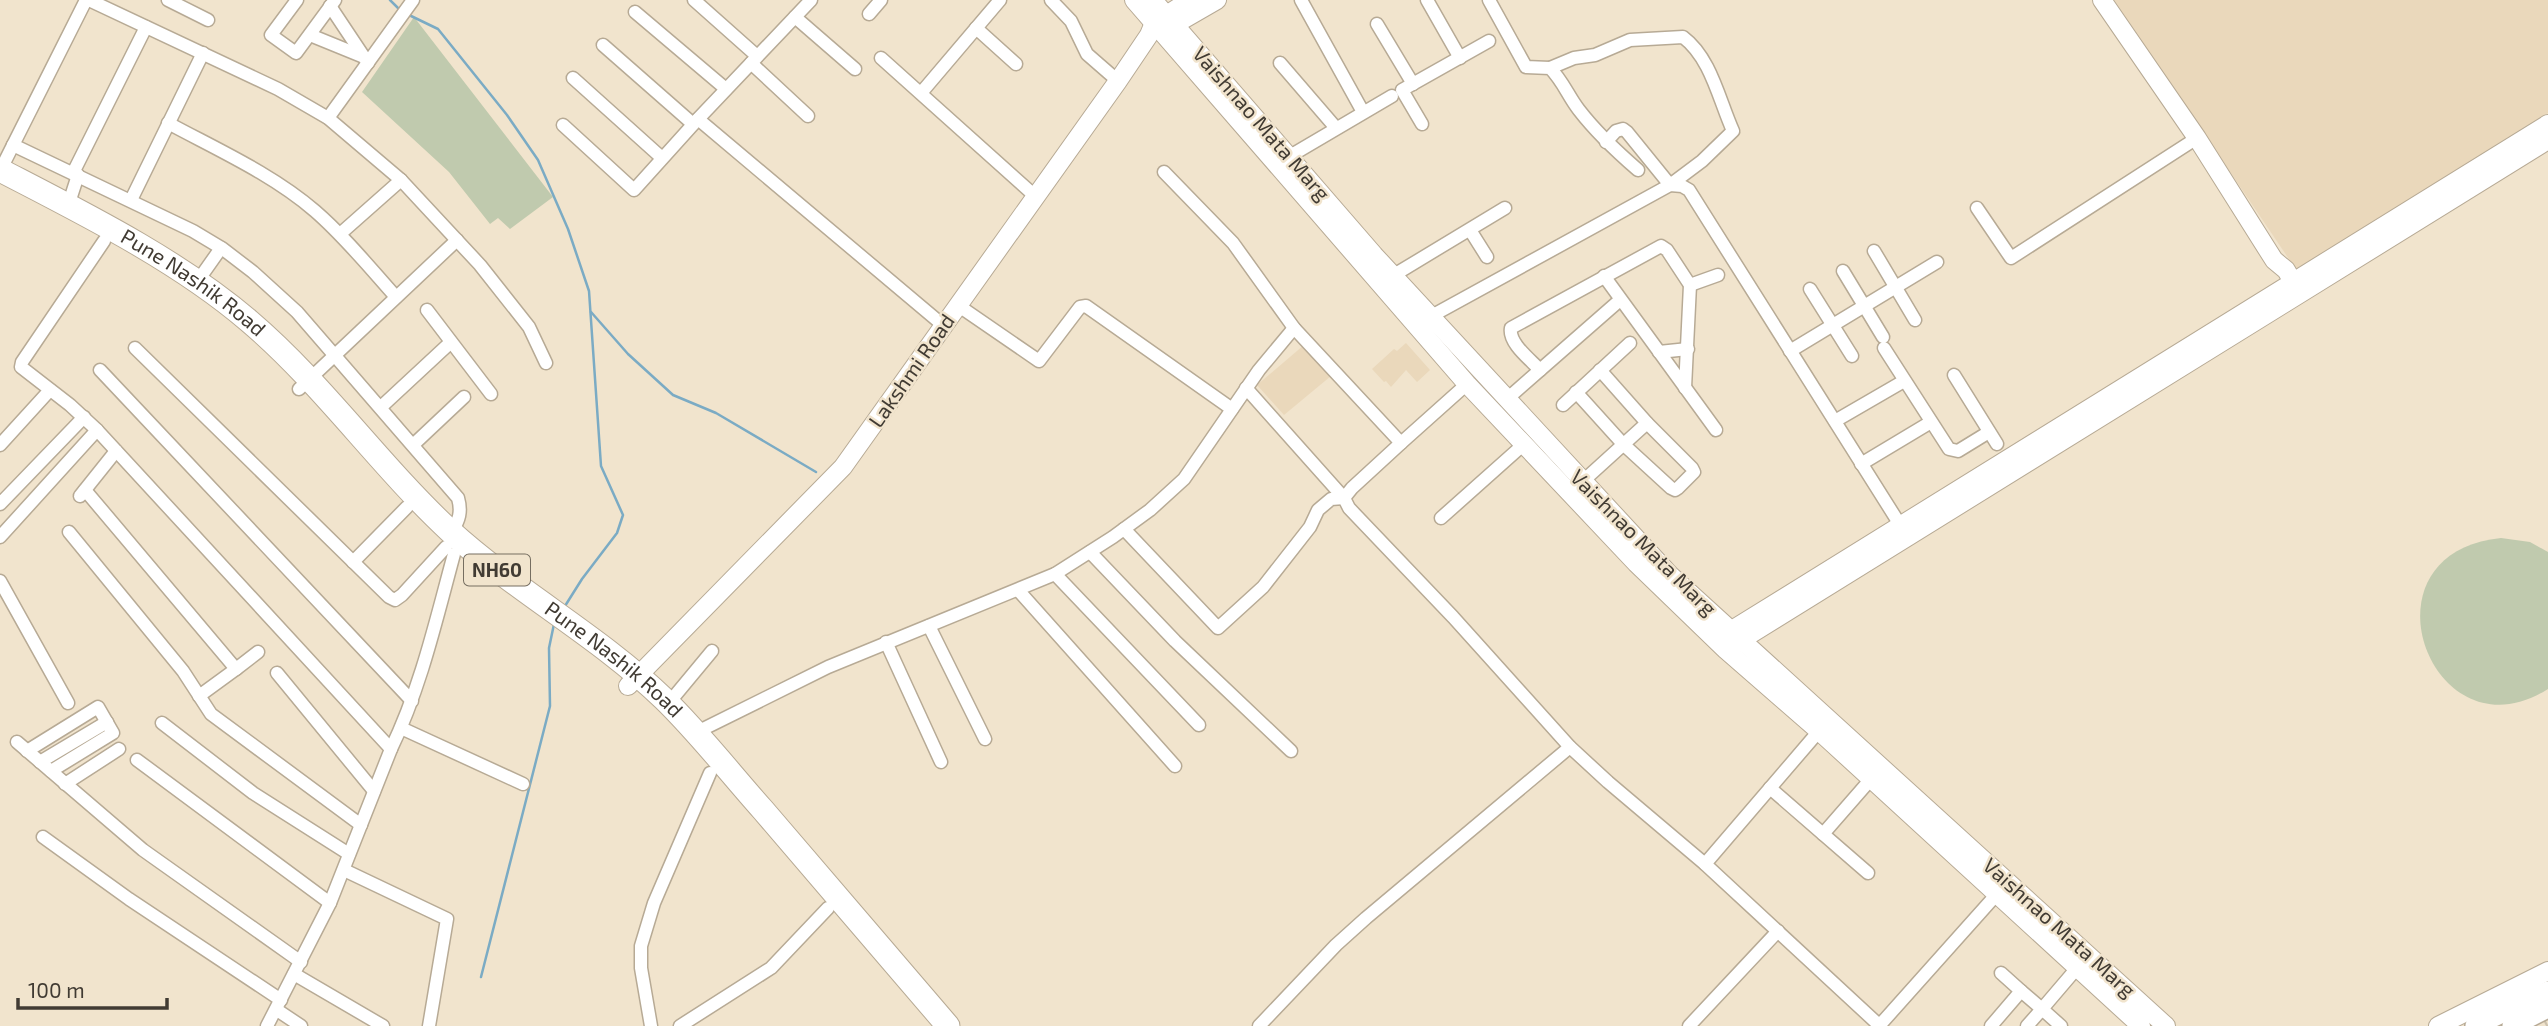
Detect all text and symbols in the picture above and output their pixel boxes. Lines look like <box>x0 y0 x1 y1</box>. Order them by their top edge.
street label: Vaishnao Mata Marg <box>1188 41 1336 206</box>
street label: Pune Nashik Road <box>117 223 271 341</box>
street label: Lakshmi Road <box>863 309 959 432</box>
street label: Vaishnao Mata Marg <box>1566 464 1723 620</box>
road number: NH60 <box>464 554 530 586</box>
street label: Pune Nashik Road <box>541 595 689 722</box>
street label: Vaishnao Mata Marg <box>1979 852 2142 1002</box>
scale bar <box>18 967 166 1011</box>
text: 100 m <box>28 977 85 1002</box>

